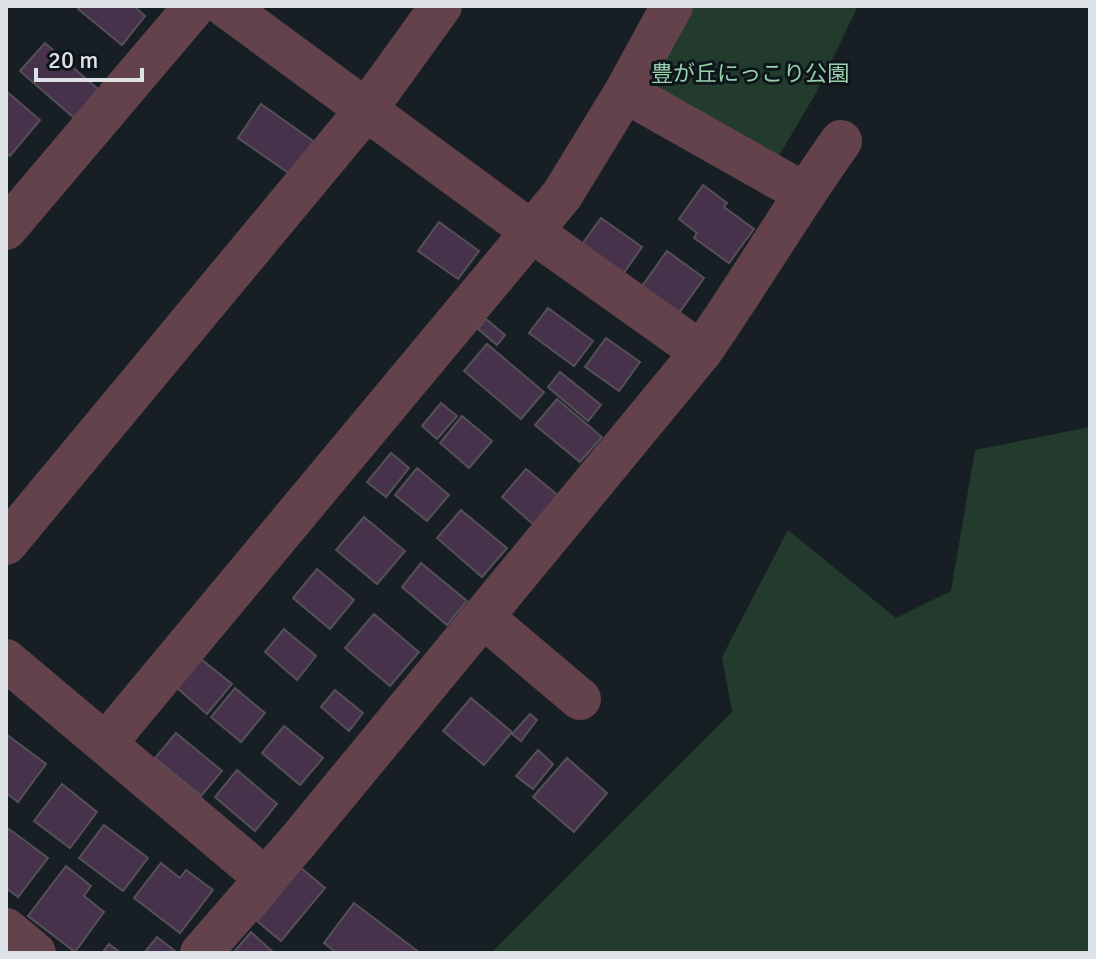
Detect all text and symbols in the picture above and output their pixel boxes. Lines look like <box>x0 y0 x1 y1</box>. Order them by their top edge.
scale bar <box>36 32 142 82</box>
text: 20 m <box>48 45 98 75</box>
park label: 豊が丘にっこり公園 <box>651 60 849 87</box>

